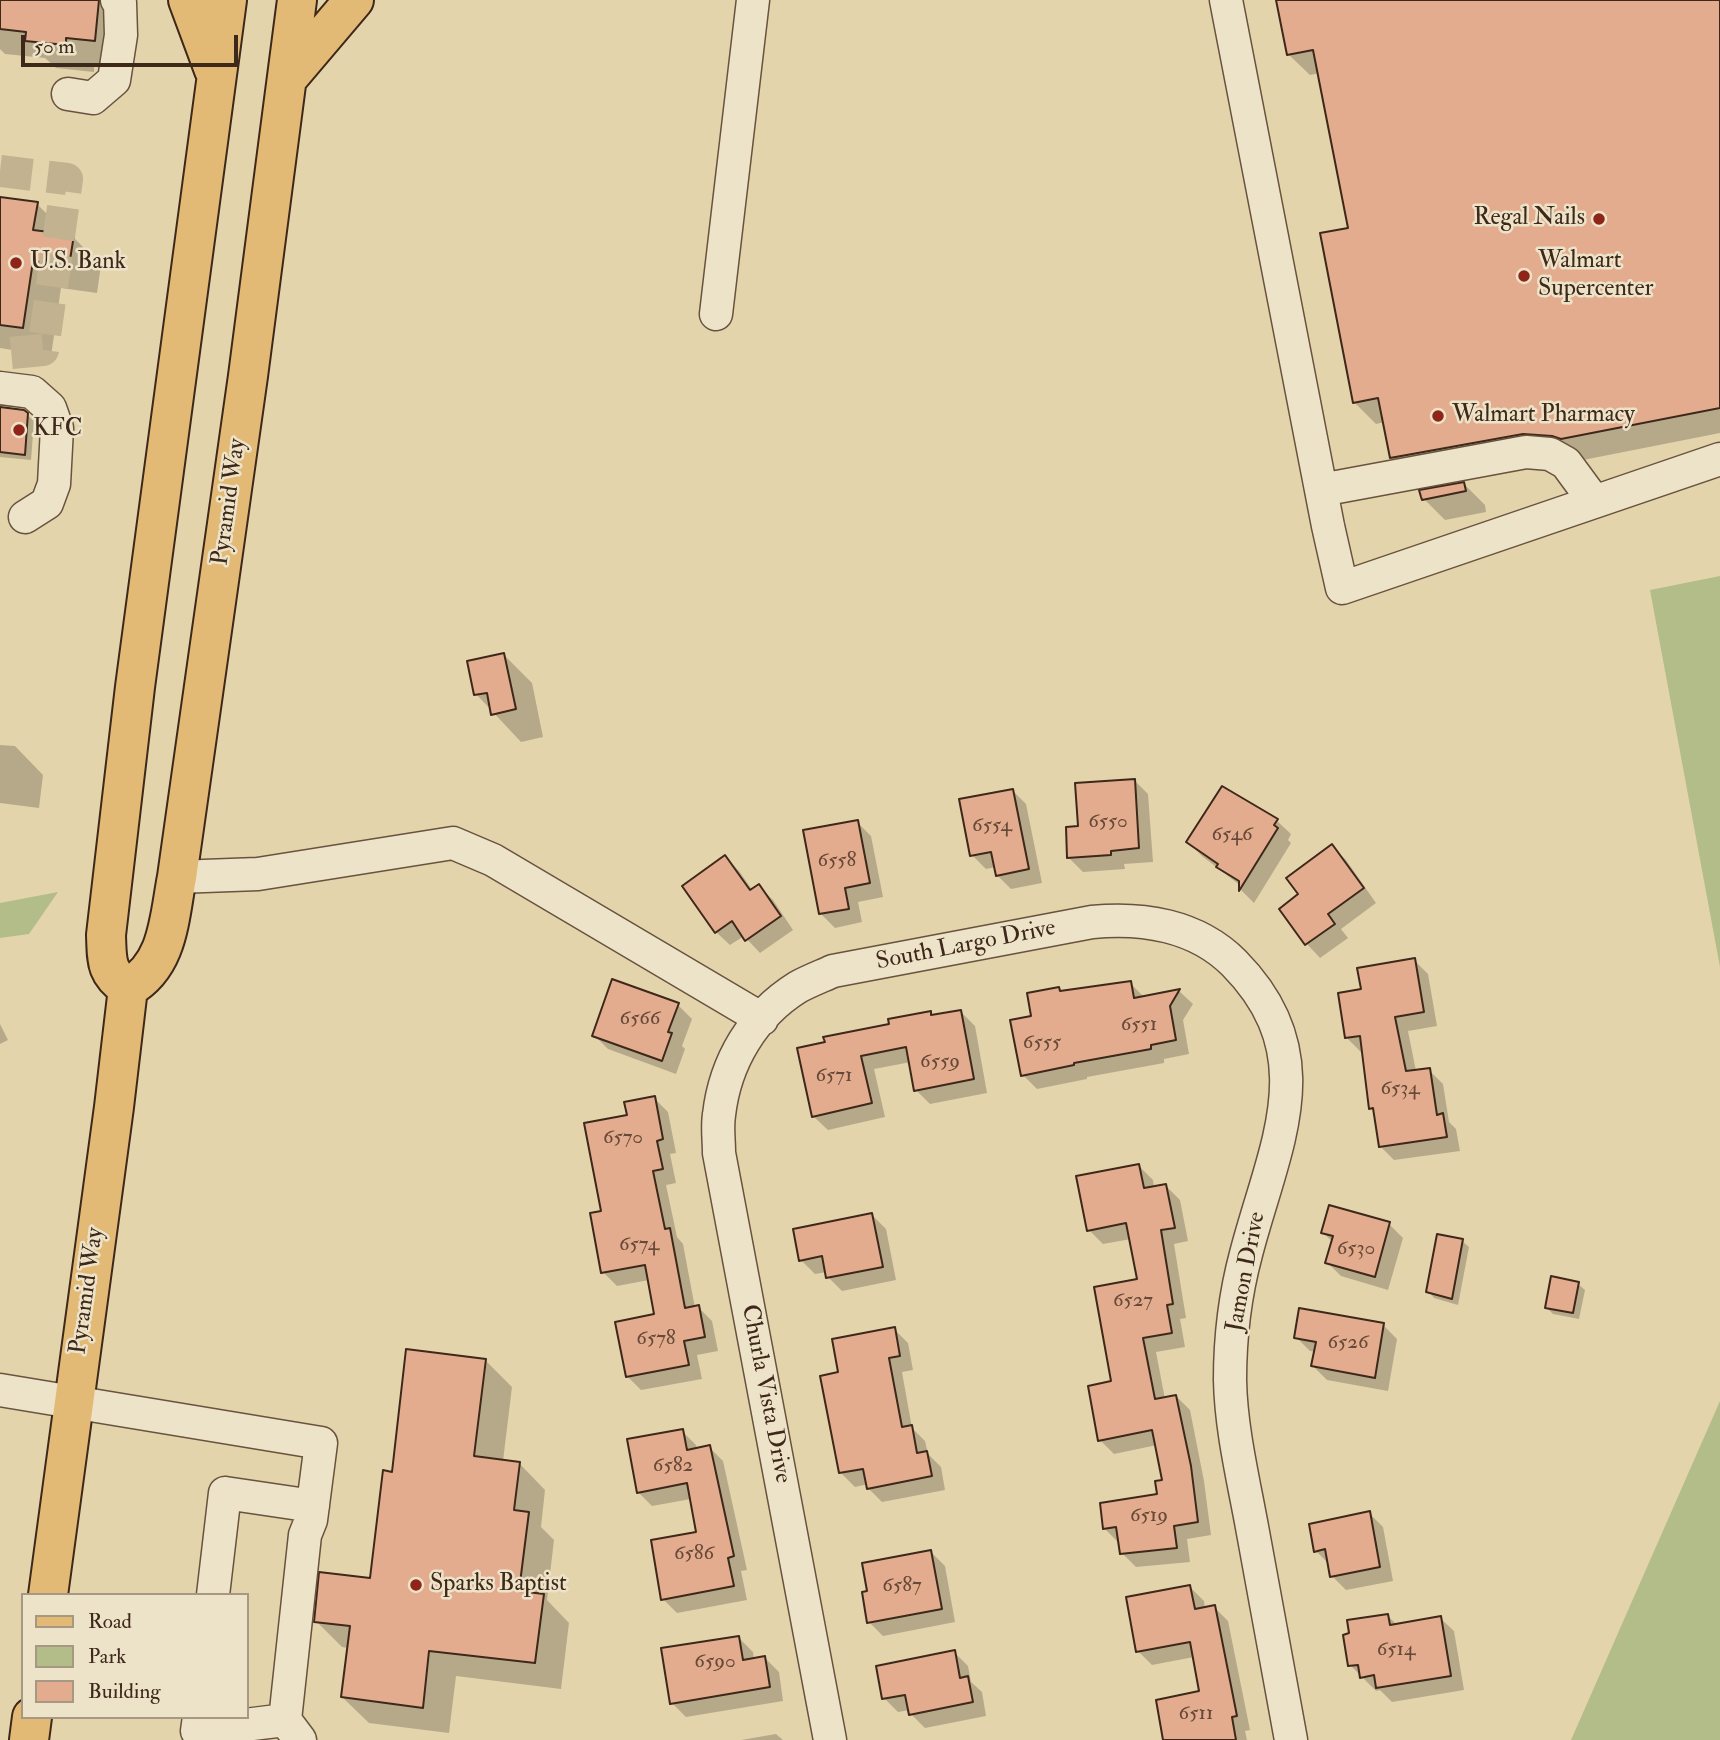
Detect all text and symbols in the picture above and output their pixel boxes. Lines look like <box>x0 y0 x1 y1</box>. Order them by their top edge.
scale bar <box>24 21 242 65</box>
text: 50 m <box>34 33 75 60</box>
place label: Regal Nails <box>1474 205 1585 233</box>
marker: Regal Nails <box>1591 211 1607 227</box>
place label: Walmart Supercenter <box>1538 248 1653 304</box>
place label: U.S. Bank <box>30 249 126 277</box>
marker: U.S. Bank <box>8 255 24 271</box>
marker: Walmart Supercenter <box>1516 268 1532 284</box>
place label: Walmart Pharmacy <box>1452 402 1635 430</box>
marker: Walmart Pharmacy <box>1430 408 1446 424</box>
place label: KFC <box>33 416 82 444</box>
marker: KFC <box>11 422 27 438</box>
street label: Pyramid Way <box>207 437 253 567</box>
house number: 6550 <box>1088 809 1128 835</box>
house number: 6554 <box>972 813 1012 839</box>
house number: 6546 <box>1211 822 1253 848</box>
house number: 6558 <box>818 848 856 874</box>
street label: South Largo Drive <box>874 914 1058 978</box>
house number: 6566 <box>620 1006 660 1032</box>
house number: 6551 <box>1121 1012 1157 1038</box>
house number: 6555 <box>1023 1030 1061 1056</box>
house number: 6559 <box>920 1049 960 1075</box>
house number: 6571 <box>816 1063 852 1089</box>
house number: 6534 <box>1380 1076 1420 1102</box>
house number: 6570 <box>603 1125 643 1151</box>
street label: Jamon Drive <box>1221 1210 1273 1334</box>
street label: Pyramid Way <box>65 1226 111 1356</box>
house number: 6574 <box>619 1232 659 1258</box>
house number: 6530 <box>1337 1236 1375 1262</box>
house number: 6527 <box>1113 1288 1153 1314</box>
street label: Churla Vista Drive <box>734 1302 796 1486</box>
house number: 6578 <box>636 1326 676 1352</box>
house number: 6526 <box>1328 1330 1368 1356</box>
house number: 6582 <box>653 1453 693 1479</box>
house number: 6519 <box>1130 1503 1168 1529</box>
house number: 6586 <box>674 1541 714 1567</box>
place label: Sparks Baptist <box>430 1571 567 1599</box>
house number: 6587 <box>882 1573 922 1599</box>
marker: Sparks Baptist <box>408 1577 424 1593</box>
legend <box>21 1593 248 1719</box>
text: Road <box>88 1608 132 1635</box>
house number: 6514 <box>1377 1637 1415 1663</box>
text: Park <box>88 1643 126 1670</box>
house number: 6590 <box>694 1649 736 1675</box>
text: Building <box>88 1678 161 1705</box>
house number: 6511 <box>1179 1701 1213 1727</box>

